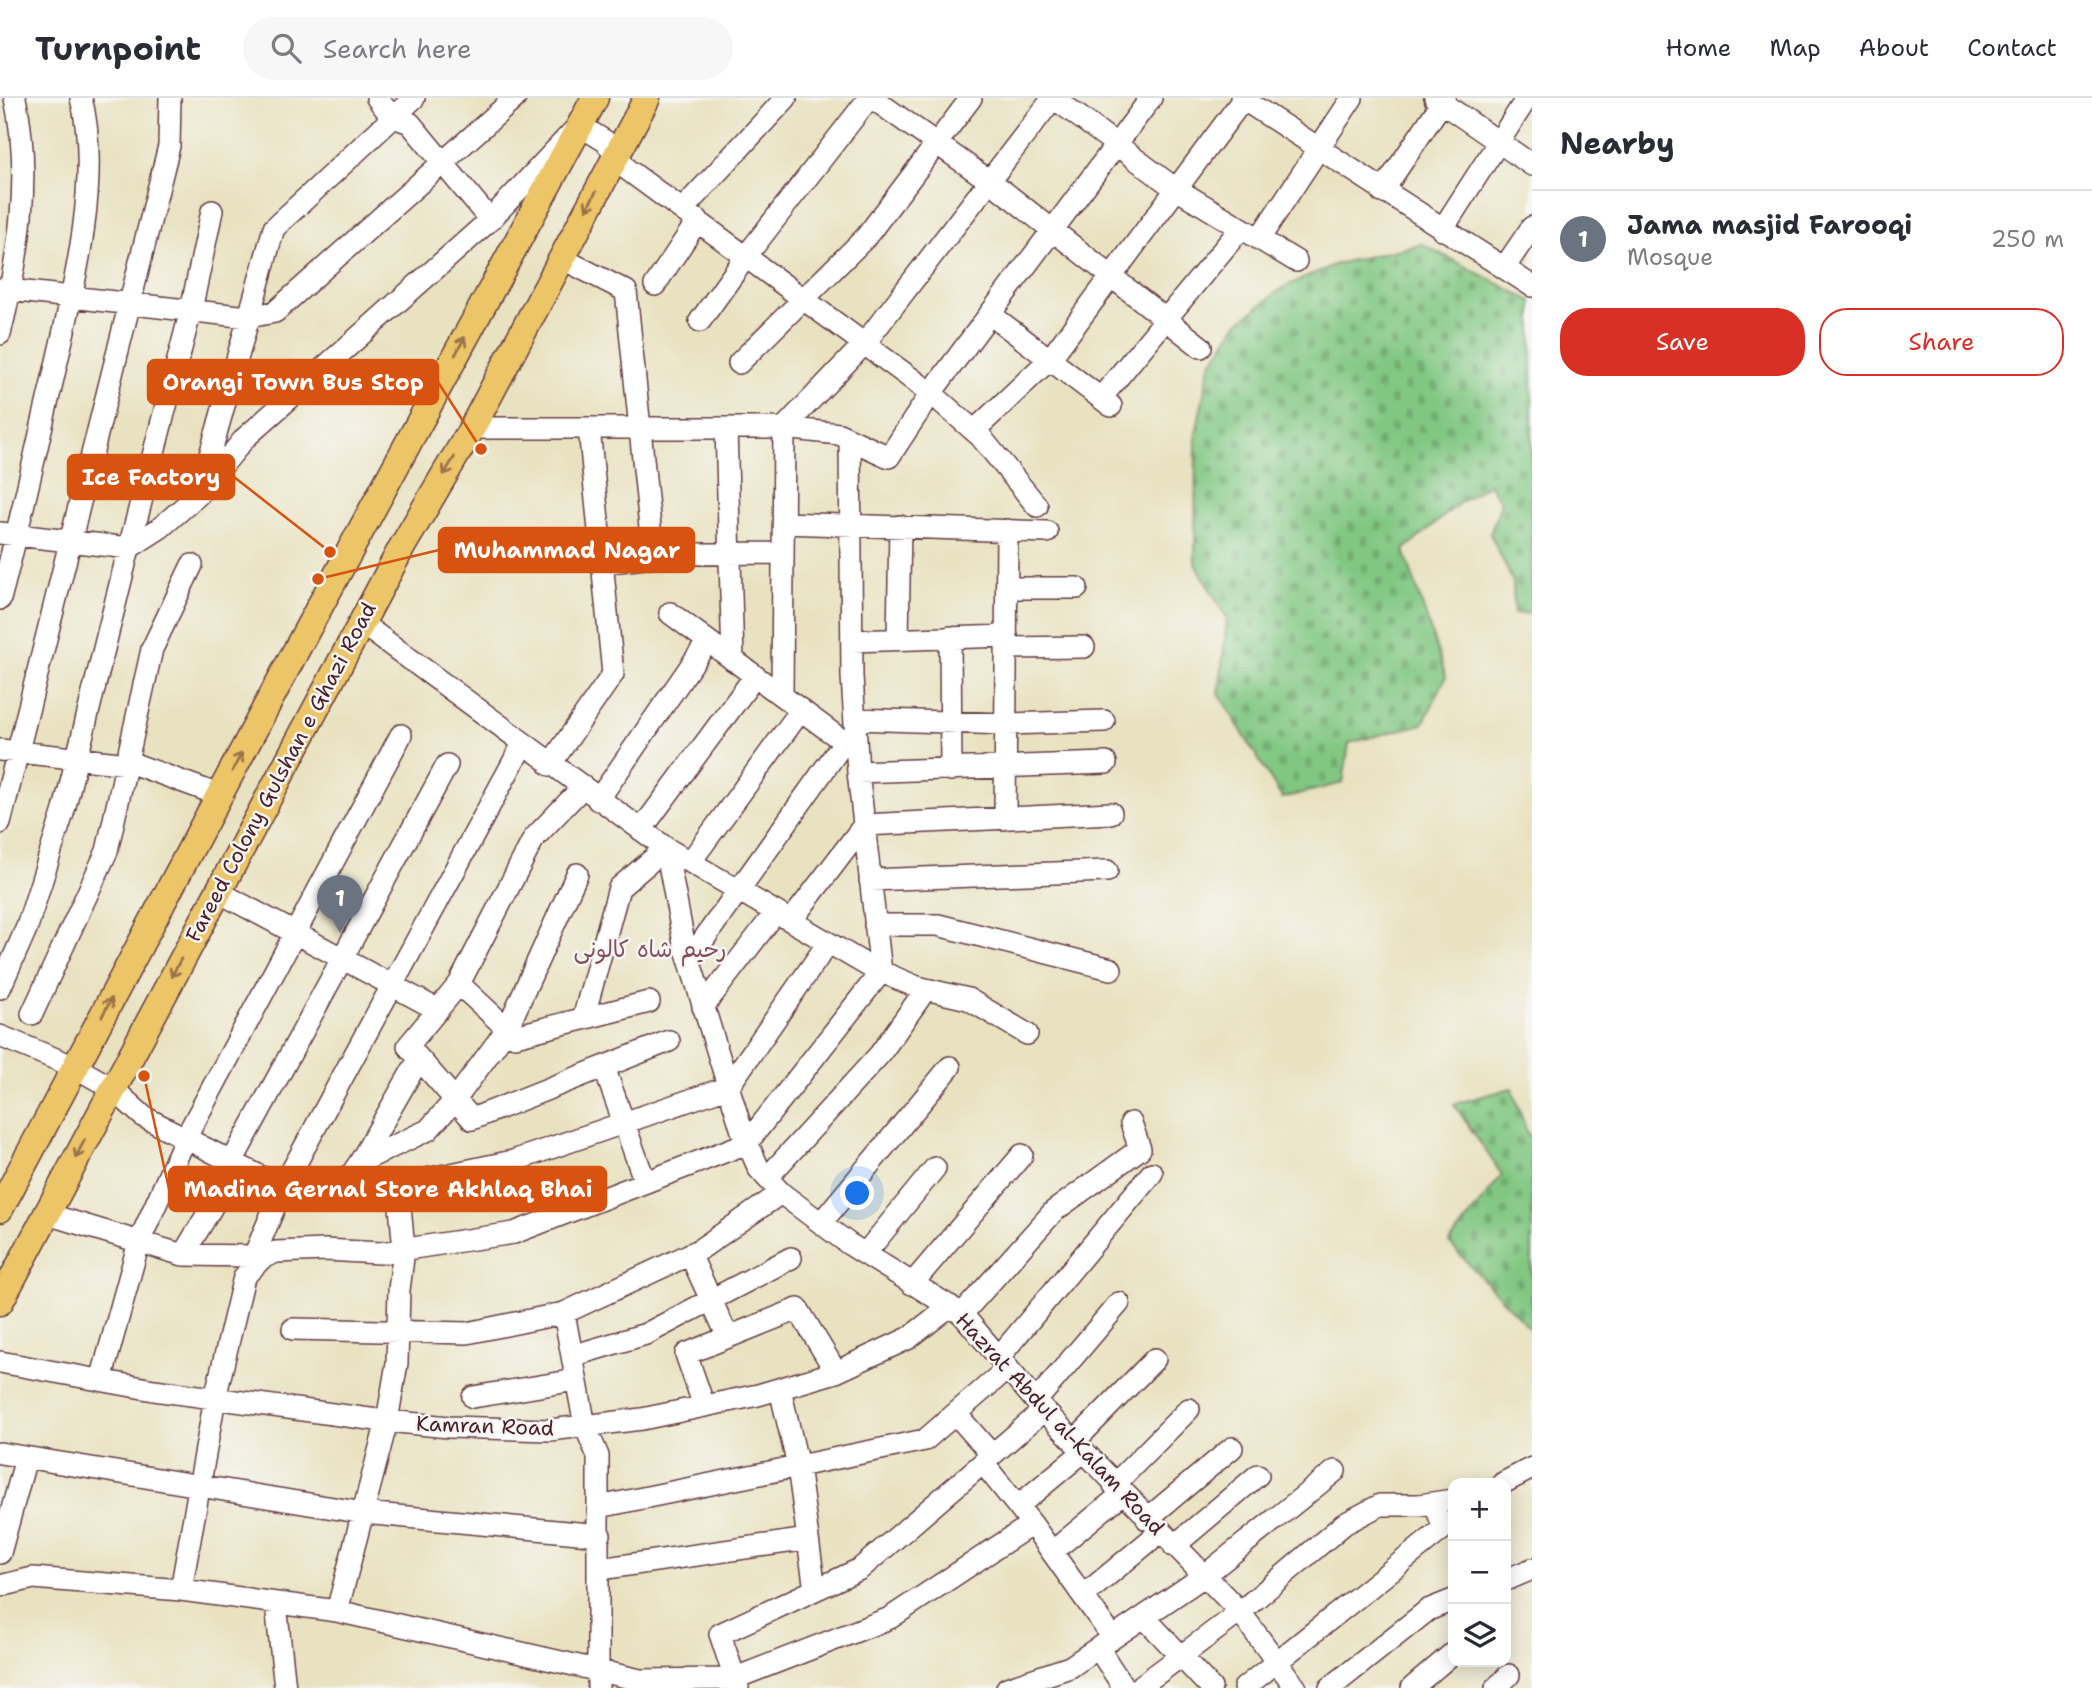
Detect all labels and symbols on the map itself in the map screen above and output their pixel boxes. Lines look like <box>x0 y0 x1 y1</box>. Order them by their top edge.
one-way arrow <box>584 190 597 211</box>
one-way arrow <box>454 336 467 357</box>
callout: Orangi Town Bus Stop <box>148 360 438 404</box>
text: Orangi Town Bus Stop <box>162 367 424 397</box>
callout: Ice Factory <box>68 455 234 499</box>
one-way arrow <box>442 456 456 476</box>
text: Ice Factory <box>82 462 220 492</box>
callout: Muhammad Nagar <box>439 528 694 572</box>
text: Muhammad Nagar <box>454 535 680 565</box>
street label: Fareed Colony Gulshan e Ghazi Road <box>179 597 383 947</box>
one-way arrow <box>230 752 244 773</box>
pin: 1 <box>317 875 363 933</box>
district label: رحیم شاہ کالونی <box>573 934 727 967</box>
one-way arrow <box>169 957 183 977</box>
one-way arrow <box>101 997 114 1018</box>
one-way arrow <box>73 1138 87 1159</box>
callout: Madina Gernal Store Akhlaq Bhai <box>169 1167 606 1211</box>
text: Madina Gernal Store Akhlaq Bhai <box>184 1174 592 1204</box>
your location <box>840 1176 874 1210</box>
street label: Hazrat Abdul al-Kalam Road <box>949 1307 1171 1541</box>
street label: Kamran Road <box>415 1410 555 1442</box>

